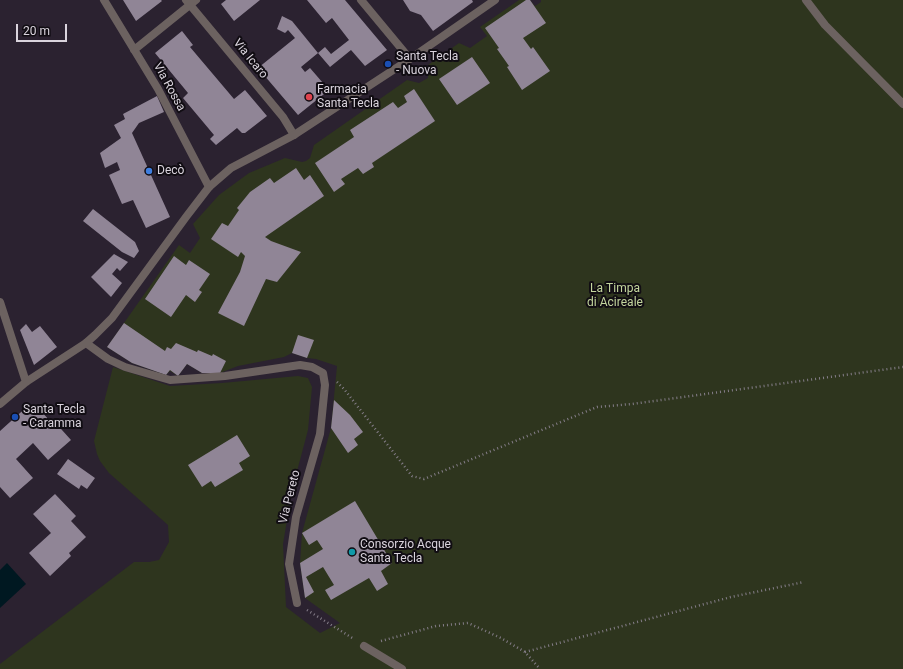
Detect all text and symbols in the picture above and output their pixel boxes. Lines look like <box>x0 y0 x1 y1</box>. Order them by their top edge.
scale bar <box>18 16 69 42</box>
text: 20 m <box>23 24 50 38</box>
street label: Via Icaro <box>230 36 270 82</box>
place label: Santa Tecla - Nuova <box>396 50 458 78</box>
marker: Santa Tecla - Nuova <box>383 59 393 69</box>
street label: Via Rossa <box>150 60 188 114</box>
place label: Farmacia Santa Tecla <box>317 83 379 111</box>
marker: Farmacia Santa Tecla <box>304 92 314 102</box>
place label: Decò <box>157 164 184 178</box>
marker: Decò <box>144 166 154 176</box>
park label: La Timpa di Acireale <box>587 282 643 310</box>
place label: Santa Tecla - Caramma <box>23 403 85 431</box>
marker: Santa Tecla - Caramma <box>10 412 20 422</box>
street label: Via Pereto <box>276 469 304 525</box>
place label: Consorzio Acque Santa Tecla <box>360 538 451 566</box>
marker: Consorzio Acque Santa Tecla <box>347 547 357 557</box>

